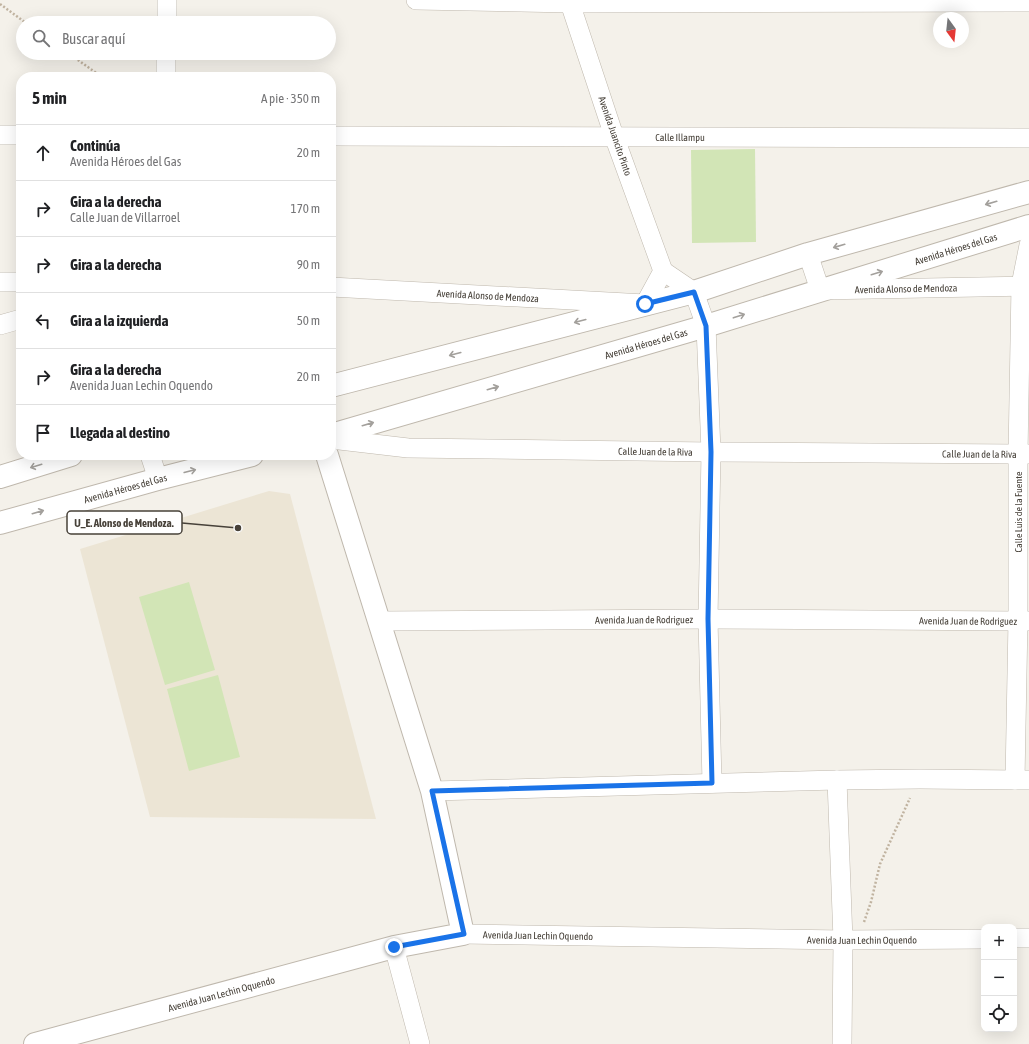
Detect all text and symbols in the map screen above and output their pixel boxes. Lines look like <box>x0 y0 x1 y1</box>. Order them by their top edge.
north arrow <box>933 12 969 48</box>
search box <box>16 16 336 60</box>
icon: search <box>30 27 52 49</box>
text: Buscar aquí <box>62 30 125 47</box>
text: 5 min <box>32 88 67 108</box>
text: A pie · 350 m <box>261 91 320 106</box>
street label: Avenida Juancito Pinto <box>596 95 634 177</box>
street label: Calle Illampu <box>655 131 705 143</box>
text: Continúa <box>70 137 120 154</box>
icon: ahead <box>32 142 54 164</box>
text: 20 m <box>297 145 320 160</box>
text: Avenida Héroes del Gas <box>70 154 181 169</box>
text: Gira a la derecha <box>70 193 161 210</box>
icon: right <box>32 198 54 220</box>
one-way arrow <box>985 200 998 207</box>
text: 170 m <box>291 201 320 216</box>
text: Calle Juan de Villarroel <box>70 210 180 225</box>
street label: Avenida Héroes del Gas <box>913 231 999 267</box>
one-way arrow <box>833 243 846 250</box>
icon: right <box>32 254 54 276</box>
text: Gira a la derecha <box>70 256 161 273</box>
text: 90 m <box>297 257 320 272</box>
one-way arrow <box>870 269 883 276</box>
street label: Avenida Alonso de Mendoza <box>855 282 958 295</box>
street label: Avenida Alonso de Mendoza <box>436 287 540 304</box>
route start <box>636 295 654 313</box>
icon: left <box>32 310 54 332</box>
text: Gira a la izquierda <box>70 312 168 329</box>
one-way arrow <box>732 312 745 319</box>
text: 50 m <box>297 313 320 328</box>
one-way arrow <box>574 318 587 325</box>
street label: Avenida Héroes del Gas <box>603 326 689 361</box>
one-way arrow <box>448 351 461 358</box>
text: Gira a la derecha <box>70 361 161 378</box>
icon: right <box>32 366 54 388</box>
text: 20 m <box>297 369 320 384</box>
text: Avenida Juan Lechin Oquendo <box>70 378 213 393</box>
one-way arrow <box>487 384 500 391</box>
one-way arrow <box>362 420 375 427</box>
icon: arrive <box>32 422 54 444</box>
text: Llegada al destino <box>70 424 170 441</box>
street label: Calle Juan de la Riva <box>618 445 693 457</box>
street label: Calle Juan de la Riva <box>942 448 1017 459</box>
one-way arrow <box>29 463 42 470</box>
one-way arrow <box>183 466 196 474</box>
street label: Avenida Héroes del Gas <box>82 471 168 505</box>
street label: Calle Luis de la Fuente <box>1013 471 1024 552</box>
one-way arrow <box>31 508 44 515</box>
callout: U_E. Alonso de Mendoza. <box>67 511 182 534</box>
text: U_E. Alonso de Mendoza. <box>74 517 174 529</box>
street label: Avenida Juan de Rodriguez <box>595 614 693 625</box>
street label: Avenida Juan de Rodriguez <box>919 615 1017 626</box>
map controls <box>981 924 1017 1032</box>
button: + <box>981 924 1017 960</box>
street label: Avenida Juan Lechin Oquendo <box>483 929 593 942</box>
street label: Avenida Juan Lechin Oquendo <box>807 934 917 946</box>
route end <box>385 938 403 956</box>
button: − <box>981 960 1017 996</box>
street label: Avenida Juan Lechin Oquendo <box>167 974 276 1013</box>
button: locate <box>981 996 1017 1032</box>

